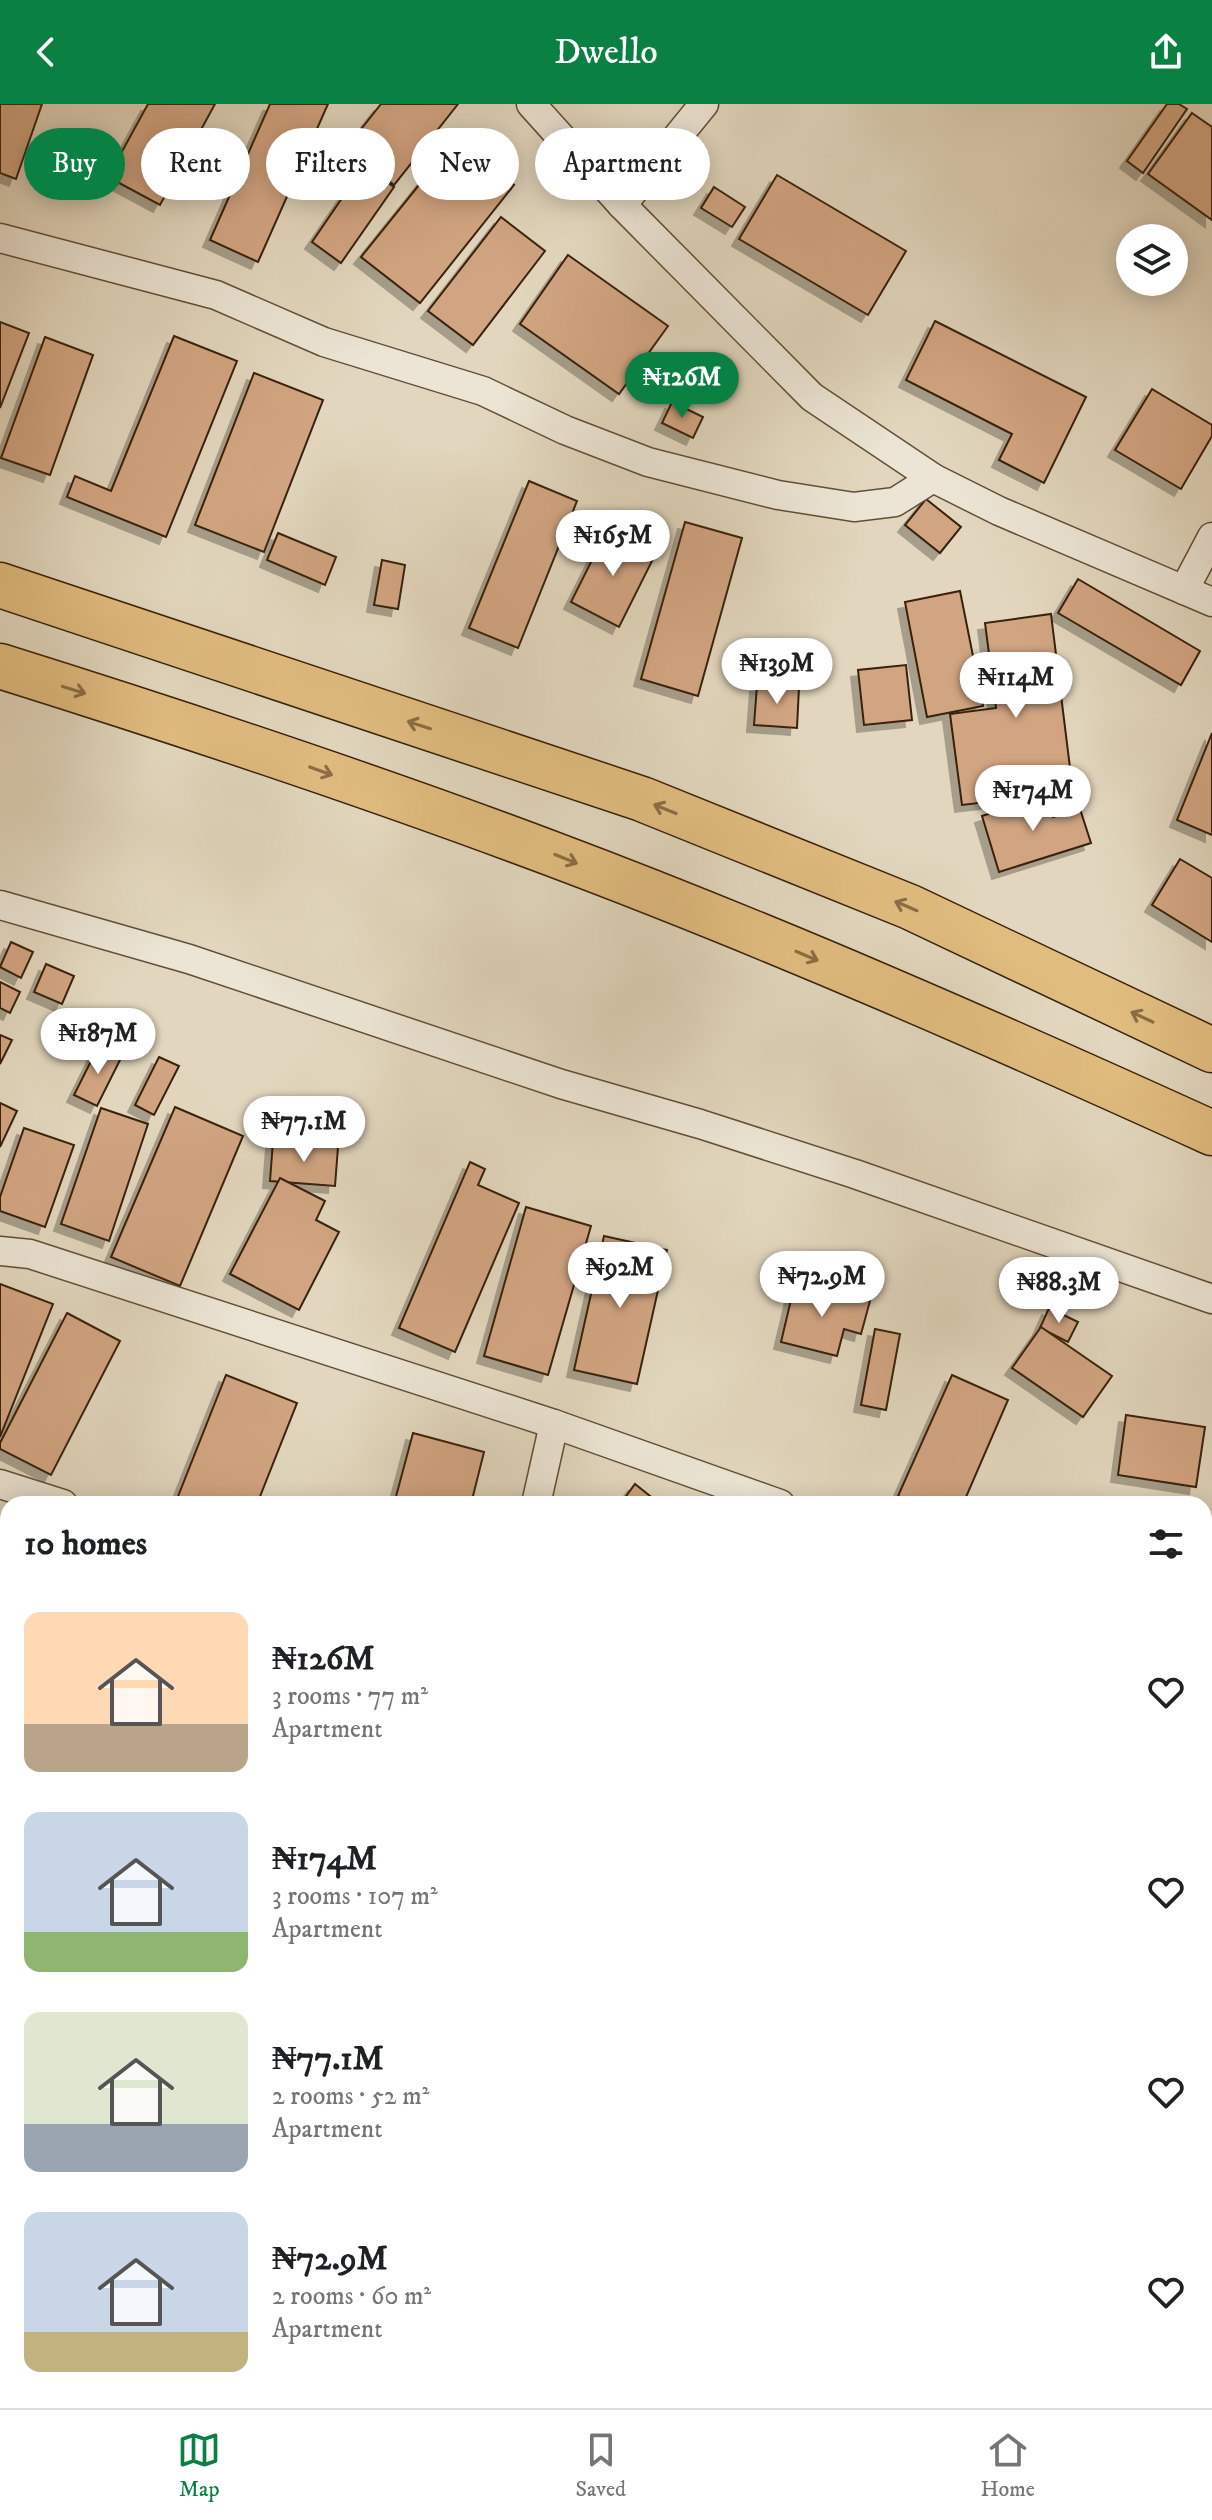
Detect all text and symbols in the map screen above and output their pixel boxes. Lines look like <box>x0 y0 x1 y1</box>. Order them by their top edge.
icon: back <box>24 30 68 74</box>
text: Dwello <box>554 30 658 75</box>
icon: share <box>1144 30 1188 74</box>
chip: Buy <box>24 128 125 200</box>
chip: Rent <box>141 128 250 200</box>
chip: Filters <box>266 128 395 200</box>
chip: New <box>411 128 519 200</box>
chip: Apartment <box>535 128 710 200</box>
map controls <box>1116 224 1188 296</box>
button: layers <box>1116 224 1188 296</box>
pin: ₦126M <box>626 352 738 420</box>
text: ₦126M <box>643 361 721 394</box>
pin: ₦165M <box>557 510 669 578</box>
text: ₦165M <box>574 519 652 552</box>
pin: ₦139M <box>721 638 833 706</box>
text: ₦139M <box>740 647 814 680</box>
pin: ₦114M <box>960 652 1072 720</box>
text: ₦114M <box>978 661 1054 694</box>
one-way arrow <box>62 683 87 698</box>
one-way arrow <box>407 717 432 732</box>
one-way arrow <box>308 765 333 779</box>
pin: ₦174M <box>977 765 1089 833</box>
text: ₦174M <box>993 774 1073 807</box>
one-way arrow <box>653 801 678 815</box>
one-way arrow <box>553 853 578 867</box>
one-way arrow <box>894 898 919 913</box>
one-way arrow <box>794 949 819 964</box>
pin: ₦187M <box>42 1008 154 1076</box>
one-way arrow <box>1130 1009 1154 1024</box>
text: ₦187M <box>59 1017 137 1050</box>
pin: ₦77.1M <box>239 1096 369 1164</box>
text: ₦77.1M <box>261 1105 347 1138</box>
pin: ₦92M <box>573 1242 667 1310</box>
text: ₦92M <box>586 1251 654 1284</box>
pin: ₦72.9M <box>757 1251 887 1319</box>
pin: ₦88.3M <box>994 1257 1124 1325</box>
text: ₦72.9M <box>778 1260 866 1293</box>
text: ₦88.3M <box>1017 1266 1101 1299</box>
icon: filters <box>1144 1522 1188 1566</box>
text: 10 homes <box>24 1523 147 1565</box>
text: ₦126M <box>272 1638 375 1680</box>
icon: home <box>88 1644 184 1740</box>
icon: heart <box>1144 1670 1188 1714</box>
text: 3 rooms · 77 m² <box>272 1680 428 1713</box>
text: Apartment <box>272 1713 383 1746</box>
text: ₦174M <box>272 1838 377 1880</box>
icon: home <box>88 1844 184 1940</box>
icon: heart <box>1144 1870 1188 1914</box>
text: 3 rooms · 107 m² <box>272 1880 438 1913</box>
text: Apartment <box>272 1913 383 1946</box>
text: ₦77.1M <box>272 2038 384 2080</box>
icon: home <box>88 2044 184 2140</box>
icon: heart <box>1144 2070 1188 2114</box>
text: 2 rooms · 52 m² <box>272 2080 429 2113</box>
text: Apartment <box>272 2113 383 2146</box>
text: ₦72.9M <box>272 2238 388 2280</box>
icon: home <box>88 2244 184 2340</box>
icon: heart <box>1144 2270 1188 2314</box>
text: 2 rooms · 60 m² <box>272 2280 431 2313</box>
text: Apartment <box>272 2313 383 2346</box>
tab: Map <box>177 2428 221 2503</box>
tab: Saved <box>576 2428 626 2503</box>
tab: Home <box>980 2428 1035 2503</box>

